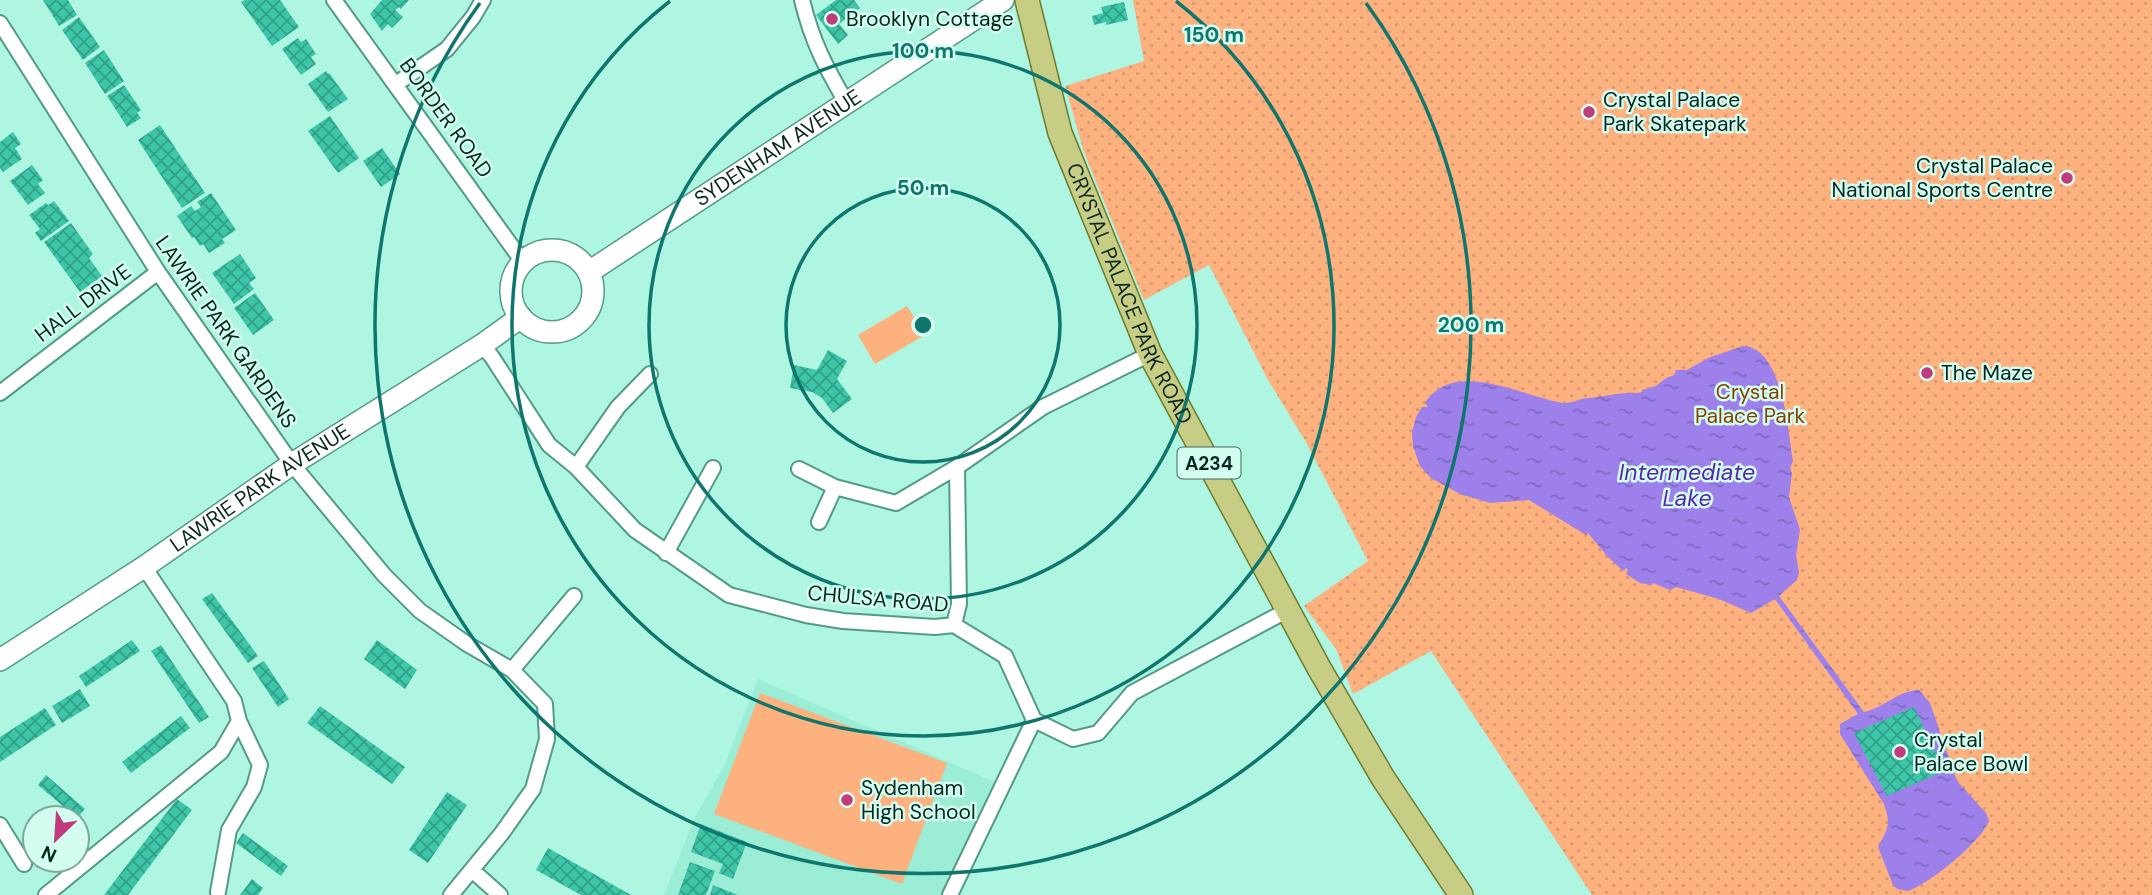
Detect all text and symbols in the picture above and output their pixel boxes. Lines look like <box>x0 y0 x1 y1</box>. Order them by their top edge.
place label: Brooklyn Cottage <box>846 5 1014 33</box>
marker: Brooklyn Cottage <box>824 11 840 27</box>
text: 150 m <box>1184 21 1244 49</box>
text: 100 m <box>892 37 954 65</box>
street label: BORDER ROAD <box>393 52 499 184</box>
street label: SYDENHAM AVENUE <box>689 83 867 213</box>
place label: Crystal Palace Park Skatepark <box>1603 86 1747 138</box>
marker: Crystal Palace Park Skatepark <box>1581 104 1597 120</box>
place label: Crystal Palace National Sports Centre <box>1831 152 2053 204</box>
street label: CRYSTAL PALACE PARK ROAD <box>1060 159 1199 429</box>
marker: Crystal Palace National Sports Centre <box>2059 170 2075 186</box>
text: 50 m <box>897 174 949 202</box>
street label: LAWRIE PARK GARDENS <box>149 230 303 434</box>
street label: HALL DRIVE <box>29 258 137 348</box>
text: 200 m <box>1438 311 1504 339</box>
centre of rings <box>911 313 935 337</box>
place label: The Maze <box>1941 359 2033 387</box>
marker: The Maze <box>1919 365 1935 381</box>
park label: Crystal Palace Park <box>1695 378 1806 430</box>
street label: LAWRIE PARK AVENUE <box>165 417 355 559</box>
road number: A234 <box>1178 447 1240 478</box>
water label: Intermediate Lake <box>1619 457 1755 513</box>
street label: CHULSA ROAD <box>806 579 950 619</box>
place label: Crystal Palace Bowl <box>1914 726 2028 778</box>
marker: Crystal Palace Bowl <box>1892 744 1908 760</box>
place label: Sydenham High School <box>861 774 976 826</box>
marker: Sydenham High School <box>839 792 855 808</box>
north arrow <box>21 804 91 874</box>
text: N <box>37 840 61 868</box>

